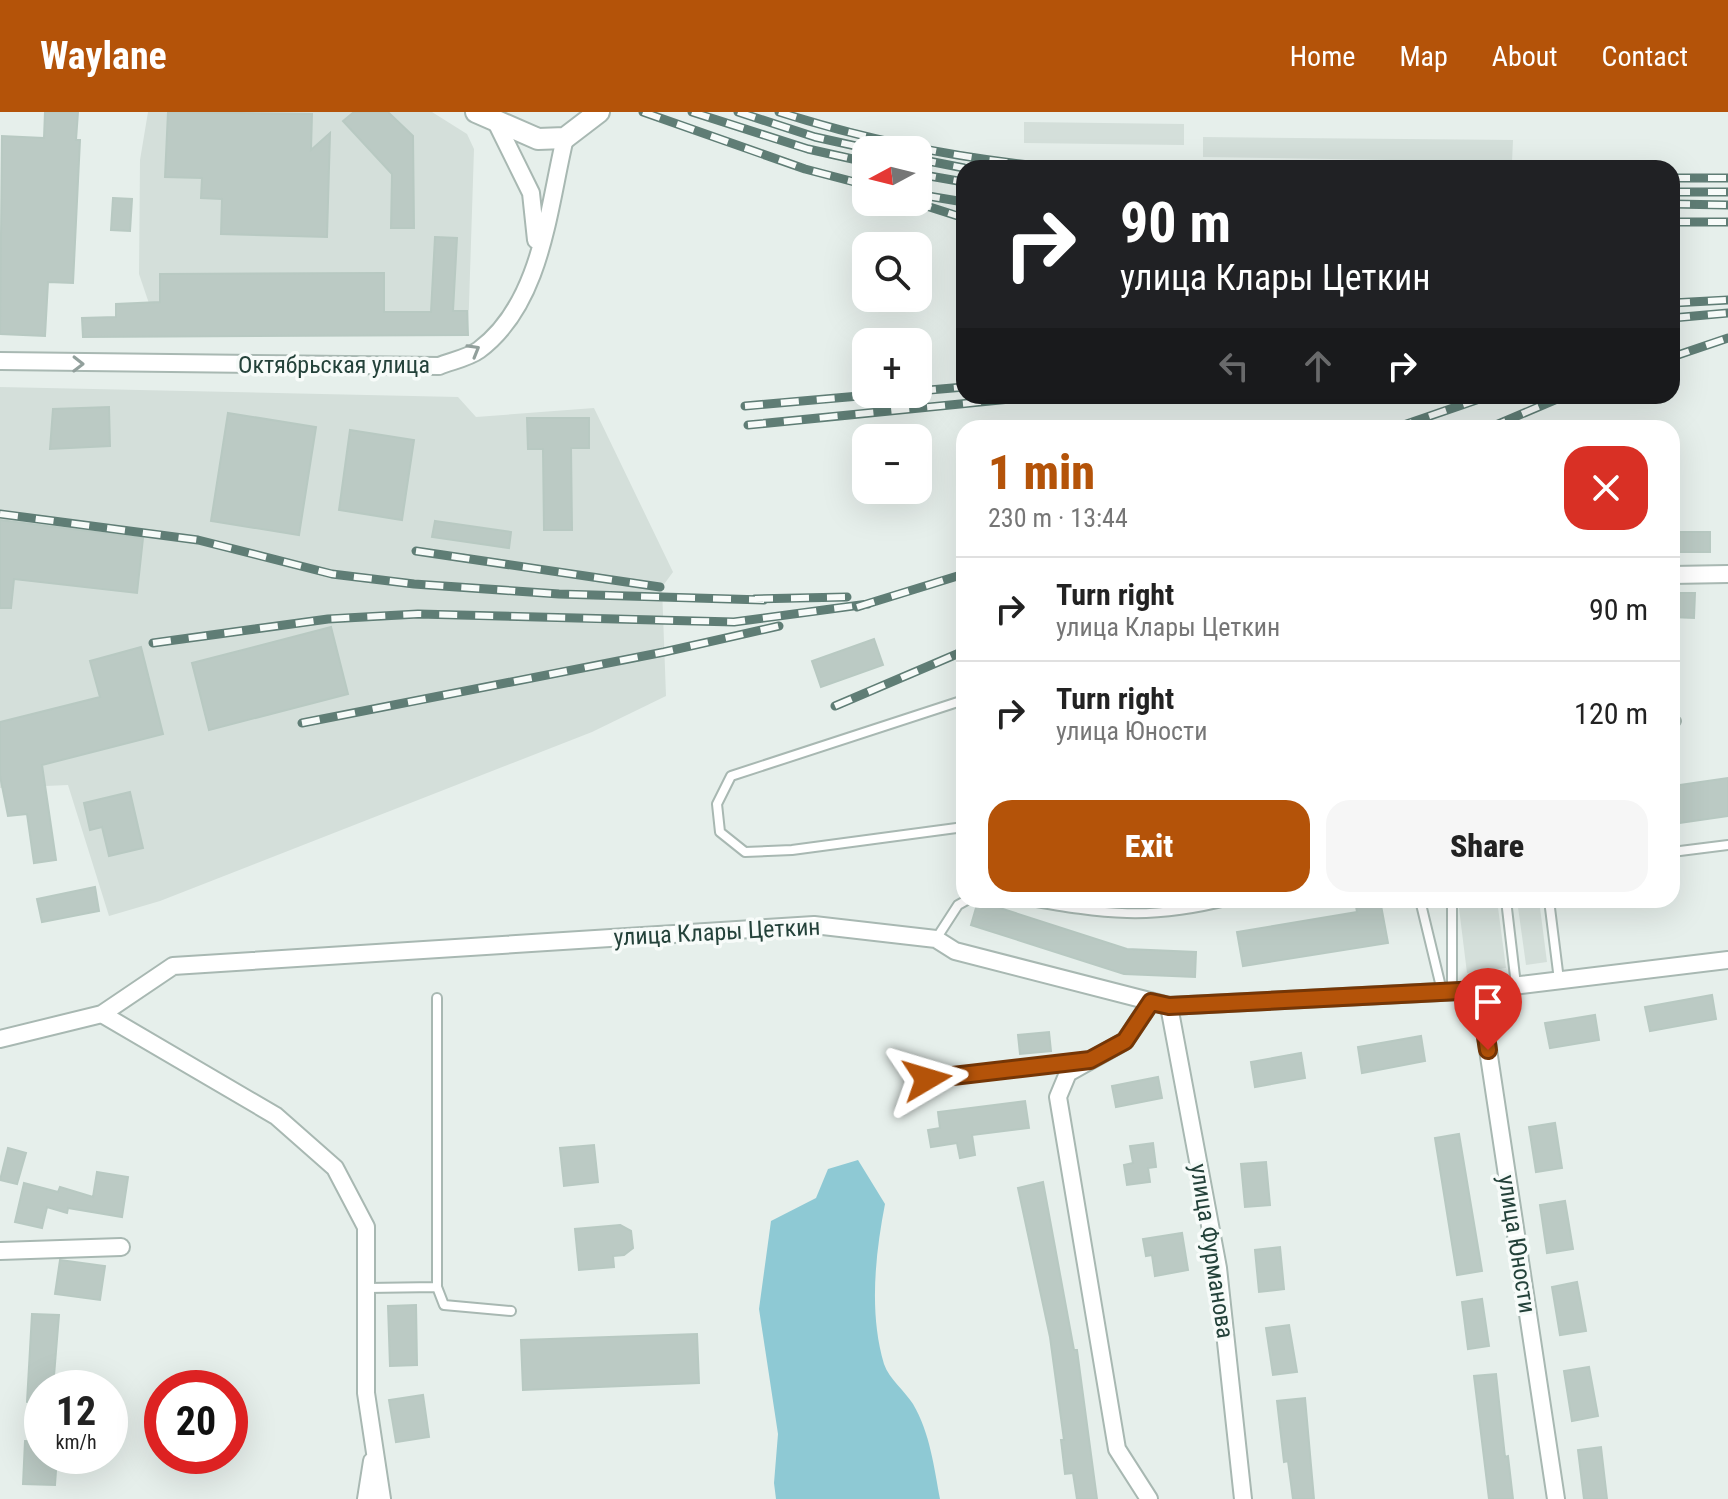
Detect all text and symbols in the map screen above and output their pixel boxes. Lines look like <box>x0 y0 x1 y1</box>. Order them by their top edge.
text: Waylane <box>40 34 167 78</box>
text: Home <box>1290 40 1355 73</box>
text: Map <box>1399 40 1448 73</box>
text: About <box>1492 40 1558 73</box>
text: Contact <box>1602 40 1688 73</box>
north arrow <box>852 136 932 216</box>
map controls <box>852 136 932 504</box>
text: 90 m <box>1120 190 1231 256</box>
icon: right <box>988 192 1092 296</box>
button: search <box>852 232 932 312</box>
text: улица Клары Цеткин <box>1120 257 1431 299</box>
button: + <box>852 328 932 408</box>
one-way arrow <box>465 344 480 360</box>
icon: left <box>1212 344 1256 388</box>
icon: ahead <box>1296 344 1340 388</box>
icon: right <box>1380 344 1424 388</box>
street label: Октябрьская улица <box>238 351 430 379</box>
one-way arrow <box>72 356 85 373</box>
button: − <box>852 424 932 504</box>
text: 1 min <box>988 444 1095 501</box>
button: close <box>1564 446 1648 530</box>
text: 230 m · 13:44 <box>988 503 1128 533</box>
text: Turn right <box>1056 577 1174 612</box>
icon: right <box>988 587 1032 631</box>
text: 90 m <box>1589 592 1648 627</box>
text: улица Клары Цеткин <box>1056 612 1280 642</box>
text: Turn right <box>1056 681 1174 716</box>
icon: right <box>988 691 1032 735</box>
text: 120 m <box>1574 696 1648 731</box>
text: улица Юности <box>1056 716 1207 746</box>
button: Exit <box>988 800 1310 892</box>
button: Share <box>1326 800 1648 892</box>
street label: улица Клары Цеткин <box>613 913 821 951</box>
pin <box>1454 968 1522 1050</box>
icon: arrive <box>1466 980 1510 1024</box>
position arrow <box>885 1037 969 1121</box>
street label: улица Фурманова <box>1184 1162 1240 1340</box>
street label: улица Юности <box>1492 1173 1542 1315</box>
speed limit sign: 20 <box>144 1370 248 1474</box>
text: 12 <box>56 1388 96 1435</box>
text: km/h <box>55 1430 97 1454</box>

